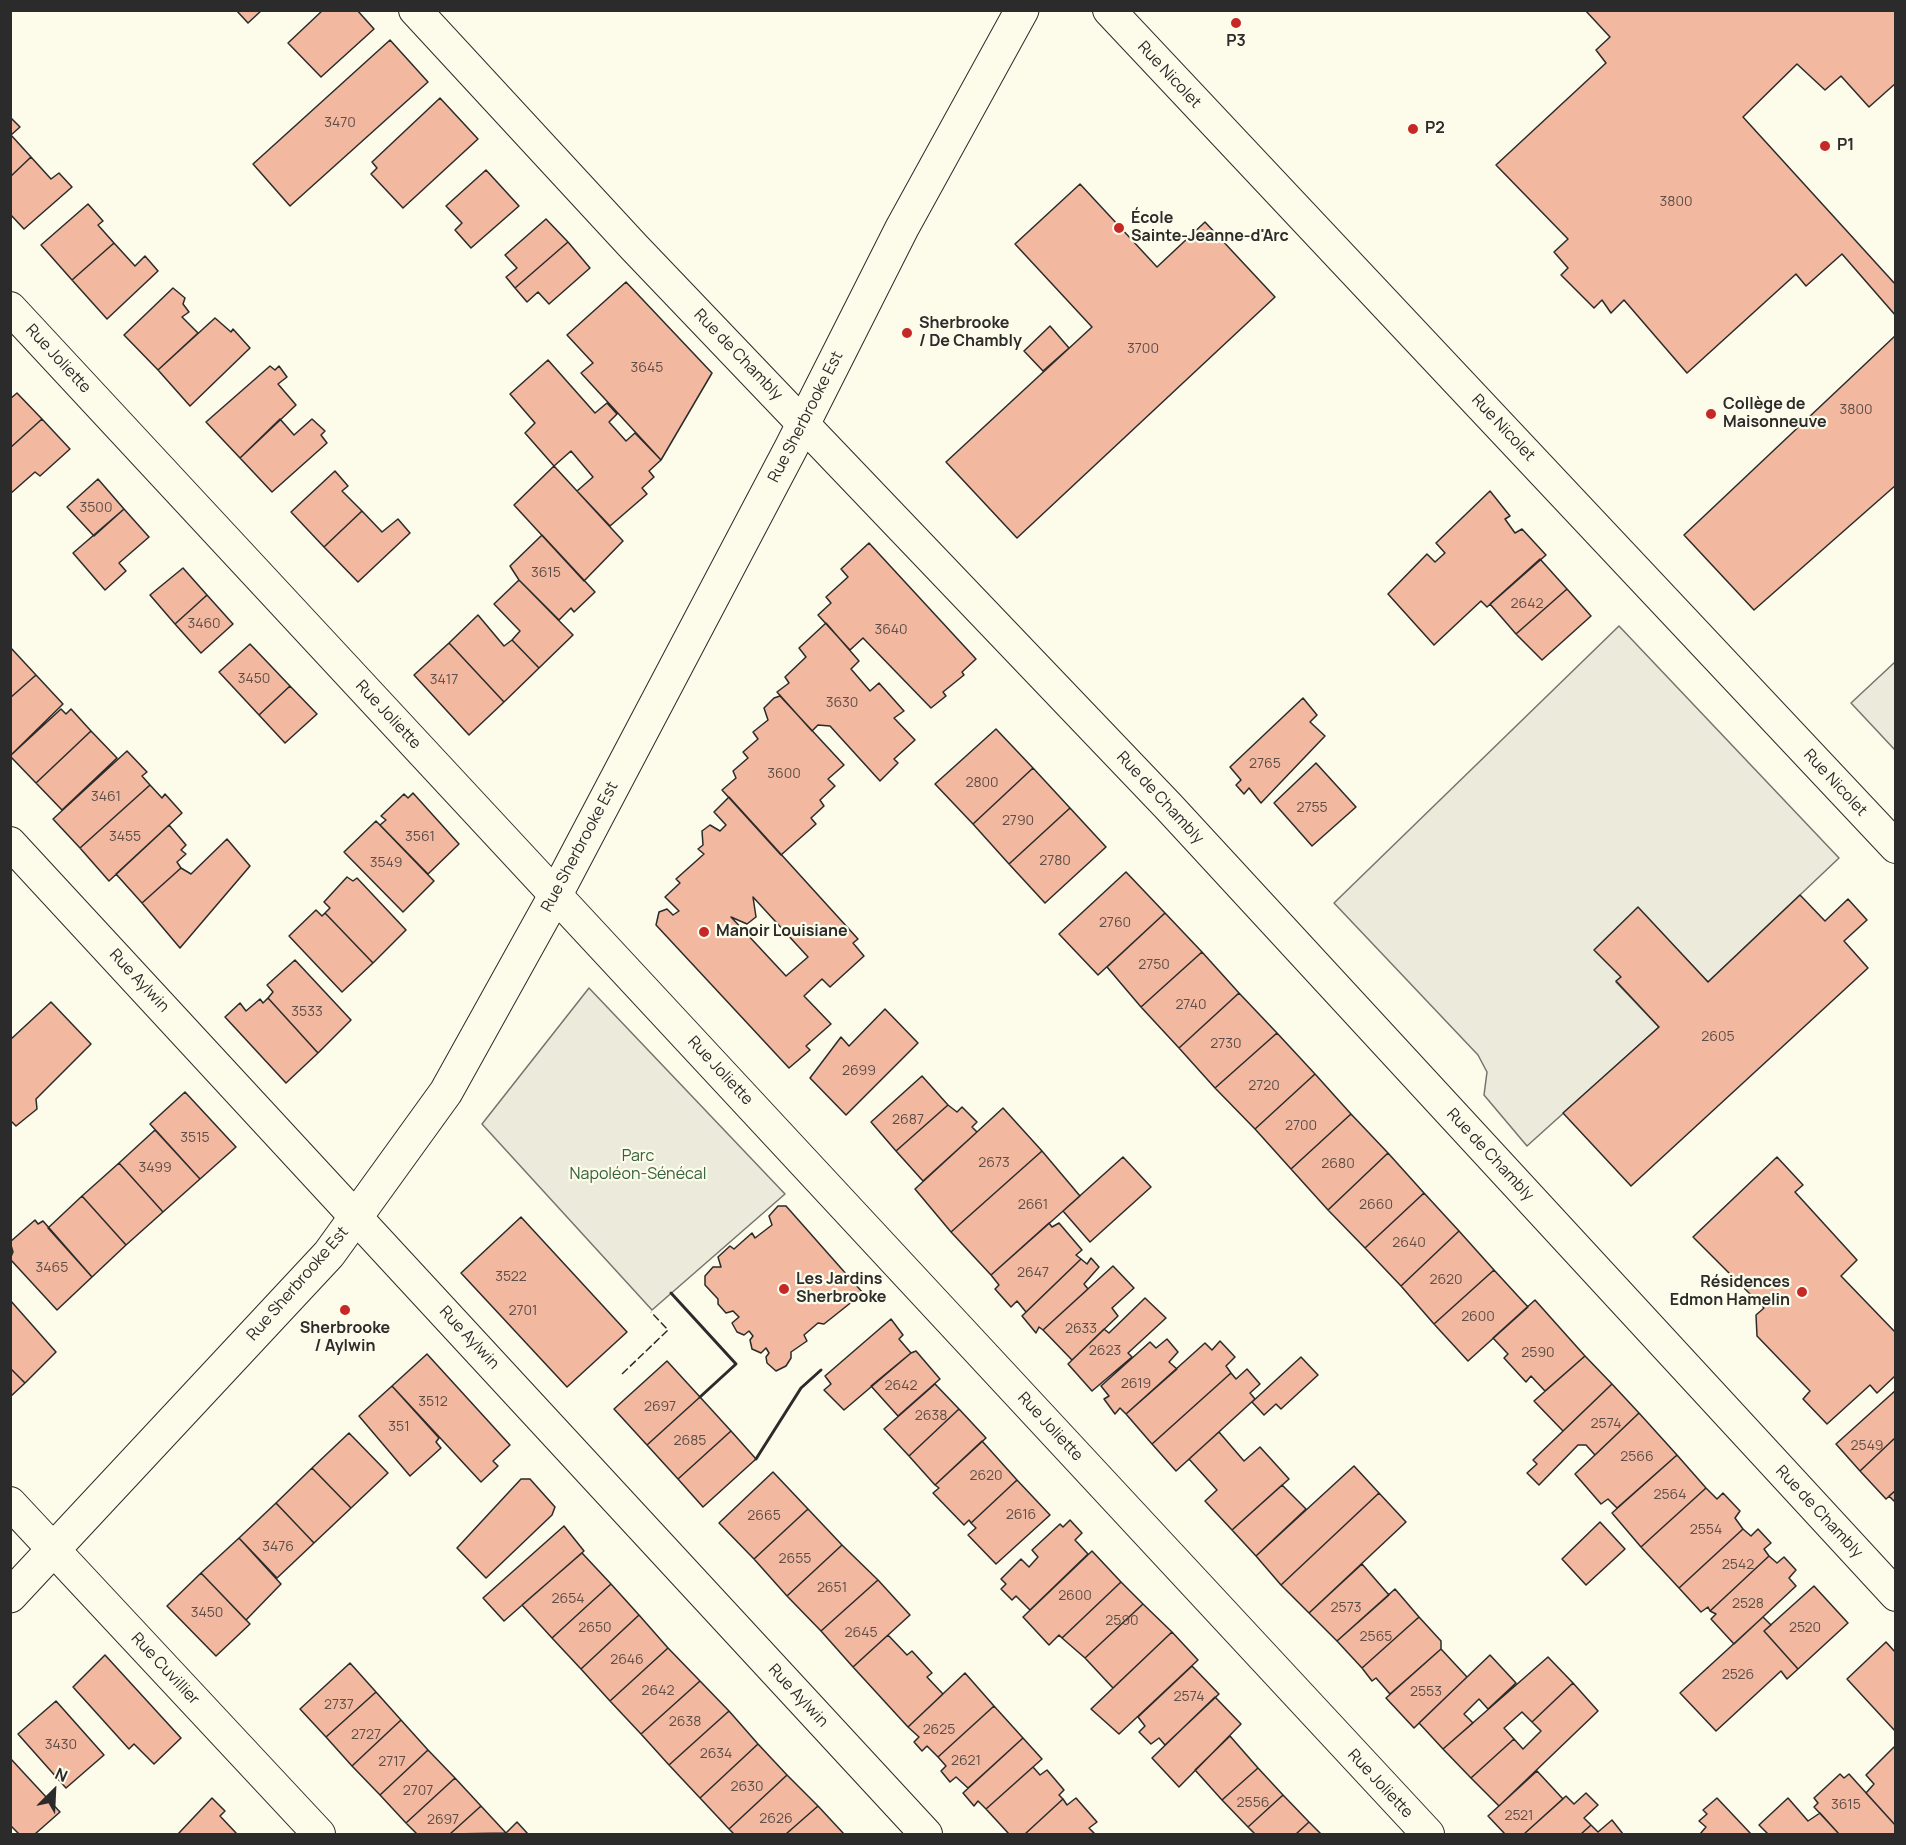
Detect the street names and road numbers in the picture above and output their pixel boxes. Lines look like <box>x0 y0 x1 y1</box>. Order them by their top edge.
street label: Rue Nicolet <box>1133 38 1205 112</box>
street label: Rue de Chambly <box>690 305 786 405</box>
street label: Rue Joliette <box>21 321 95 397</box>
street label: Rue Sherbrooke Est <box>765 348 847 486</box>
street label: Rue Nicolet <box>1467 391 1539 465</box>
street label: Rue Joliette <box>351 677 425 753</box>
street label: Rue Nicolet <box>1799 746 1871 820</box>
street label: Rue de Chambly <box>1112 748 1208 848</box>
street label: Rue Sherbrooke Est <box>538 779 622 915</box>
street label: Rue Aylwin <box>105 946 173 1016</box>
street label: Rue Joliette <box>683 1033 757 1109</box>
street label: Rue de Chambly <box>1442 1105 1538 1205</box>
street label: Rue Sherbrooke Est <box>243 1223 353 1345</box>
street label: Rue Aylwin <box>435 1303 503 1373</box>
street label: Rue Joliette <box>1013 1389 1087 1465</box>
street label: Rue de Chambly <box>1771 1462 1867 1562</box>
street label: Rue Cuvillier <box>127 1629 203 1709</box>
street label: Rue Aylwin <box>764 1661 832 1731</box>
street label: Rue Joliette <box>1343 1746 1417 1822</box>

